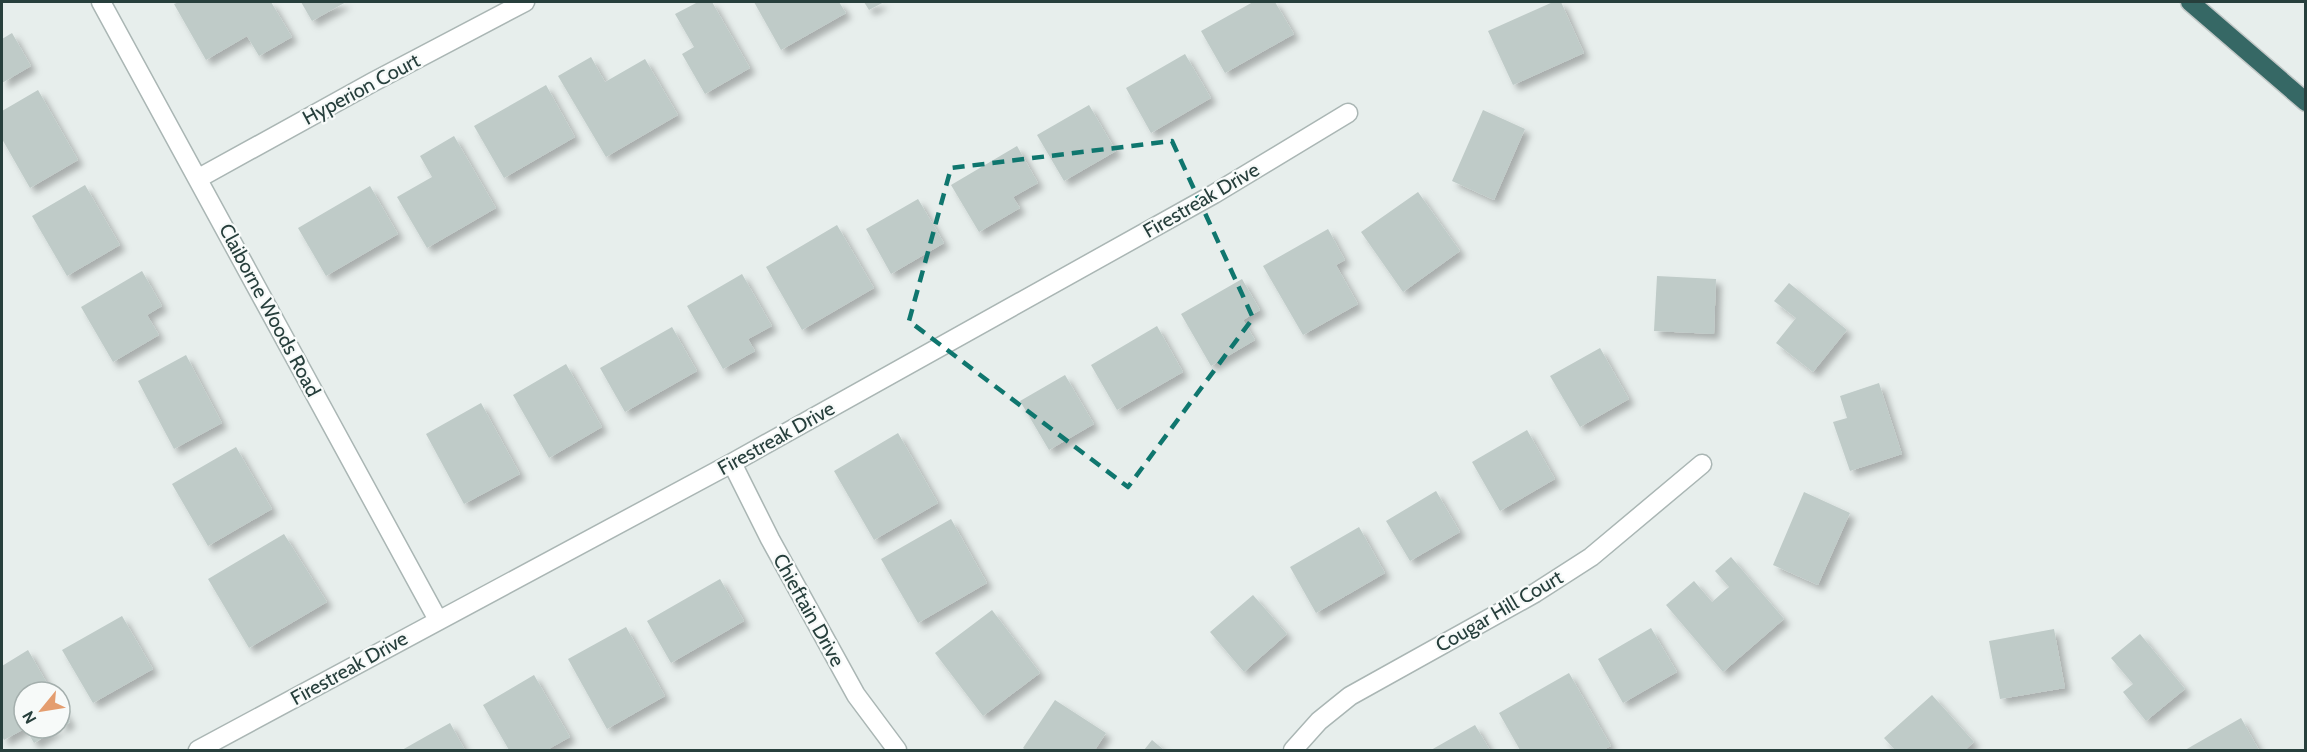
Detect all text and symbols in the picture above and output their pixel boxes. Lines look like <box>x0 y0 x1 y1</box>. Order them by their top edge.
street label: Hyperion Court <box>298 48 424 130</box>
street label: Firestreak Drive <box>1139 157 1263 243</box>
street label: Claiborne Woods Road <box>214 219 326 401</box>
street label: Firestreak Drive <box>713 396 839 480</box>
street label: Chieftain Drive <box>768 549 850 671</box>
street label: Cougar Hill Court <box>1431 565 1567 657</box>
street label: Firestreak Drive <box>286 626 412 710</box>
north arrow <box>12 680 72 740</box>
text: N <box>18 708 40 727</box>

